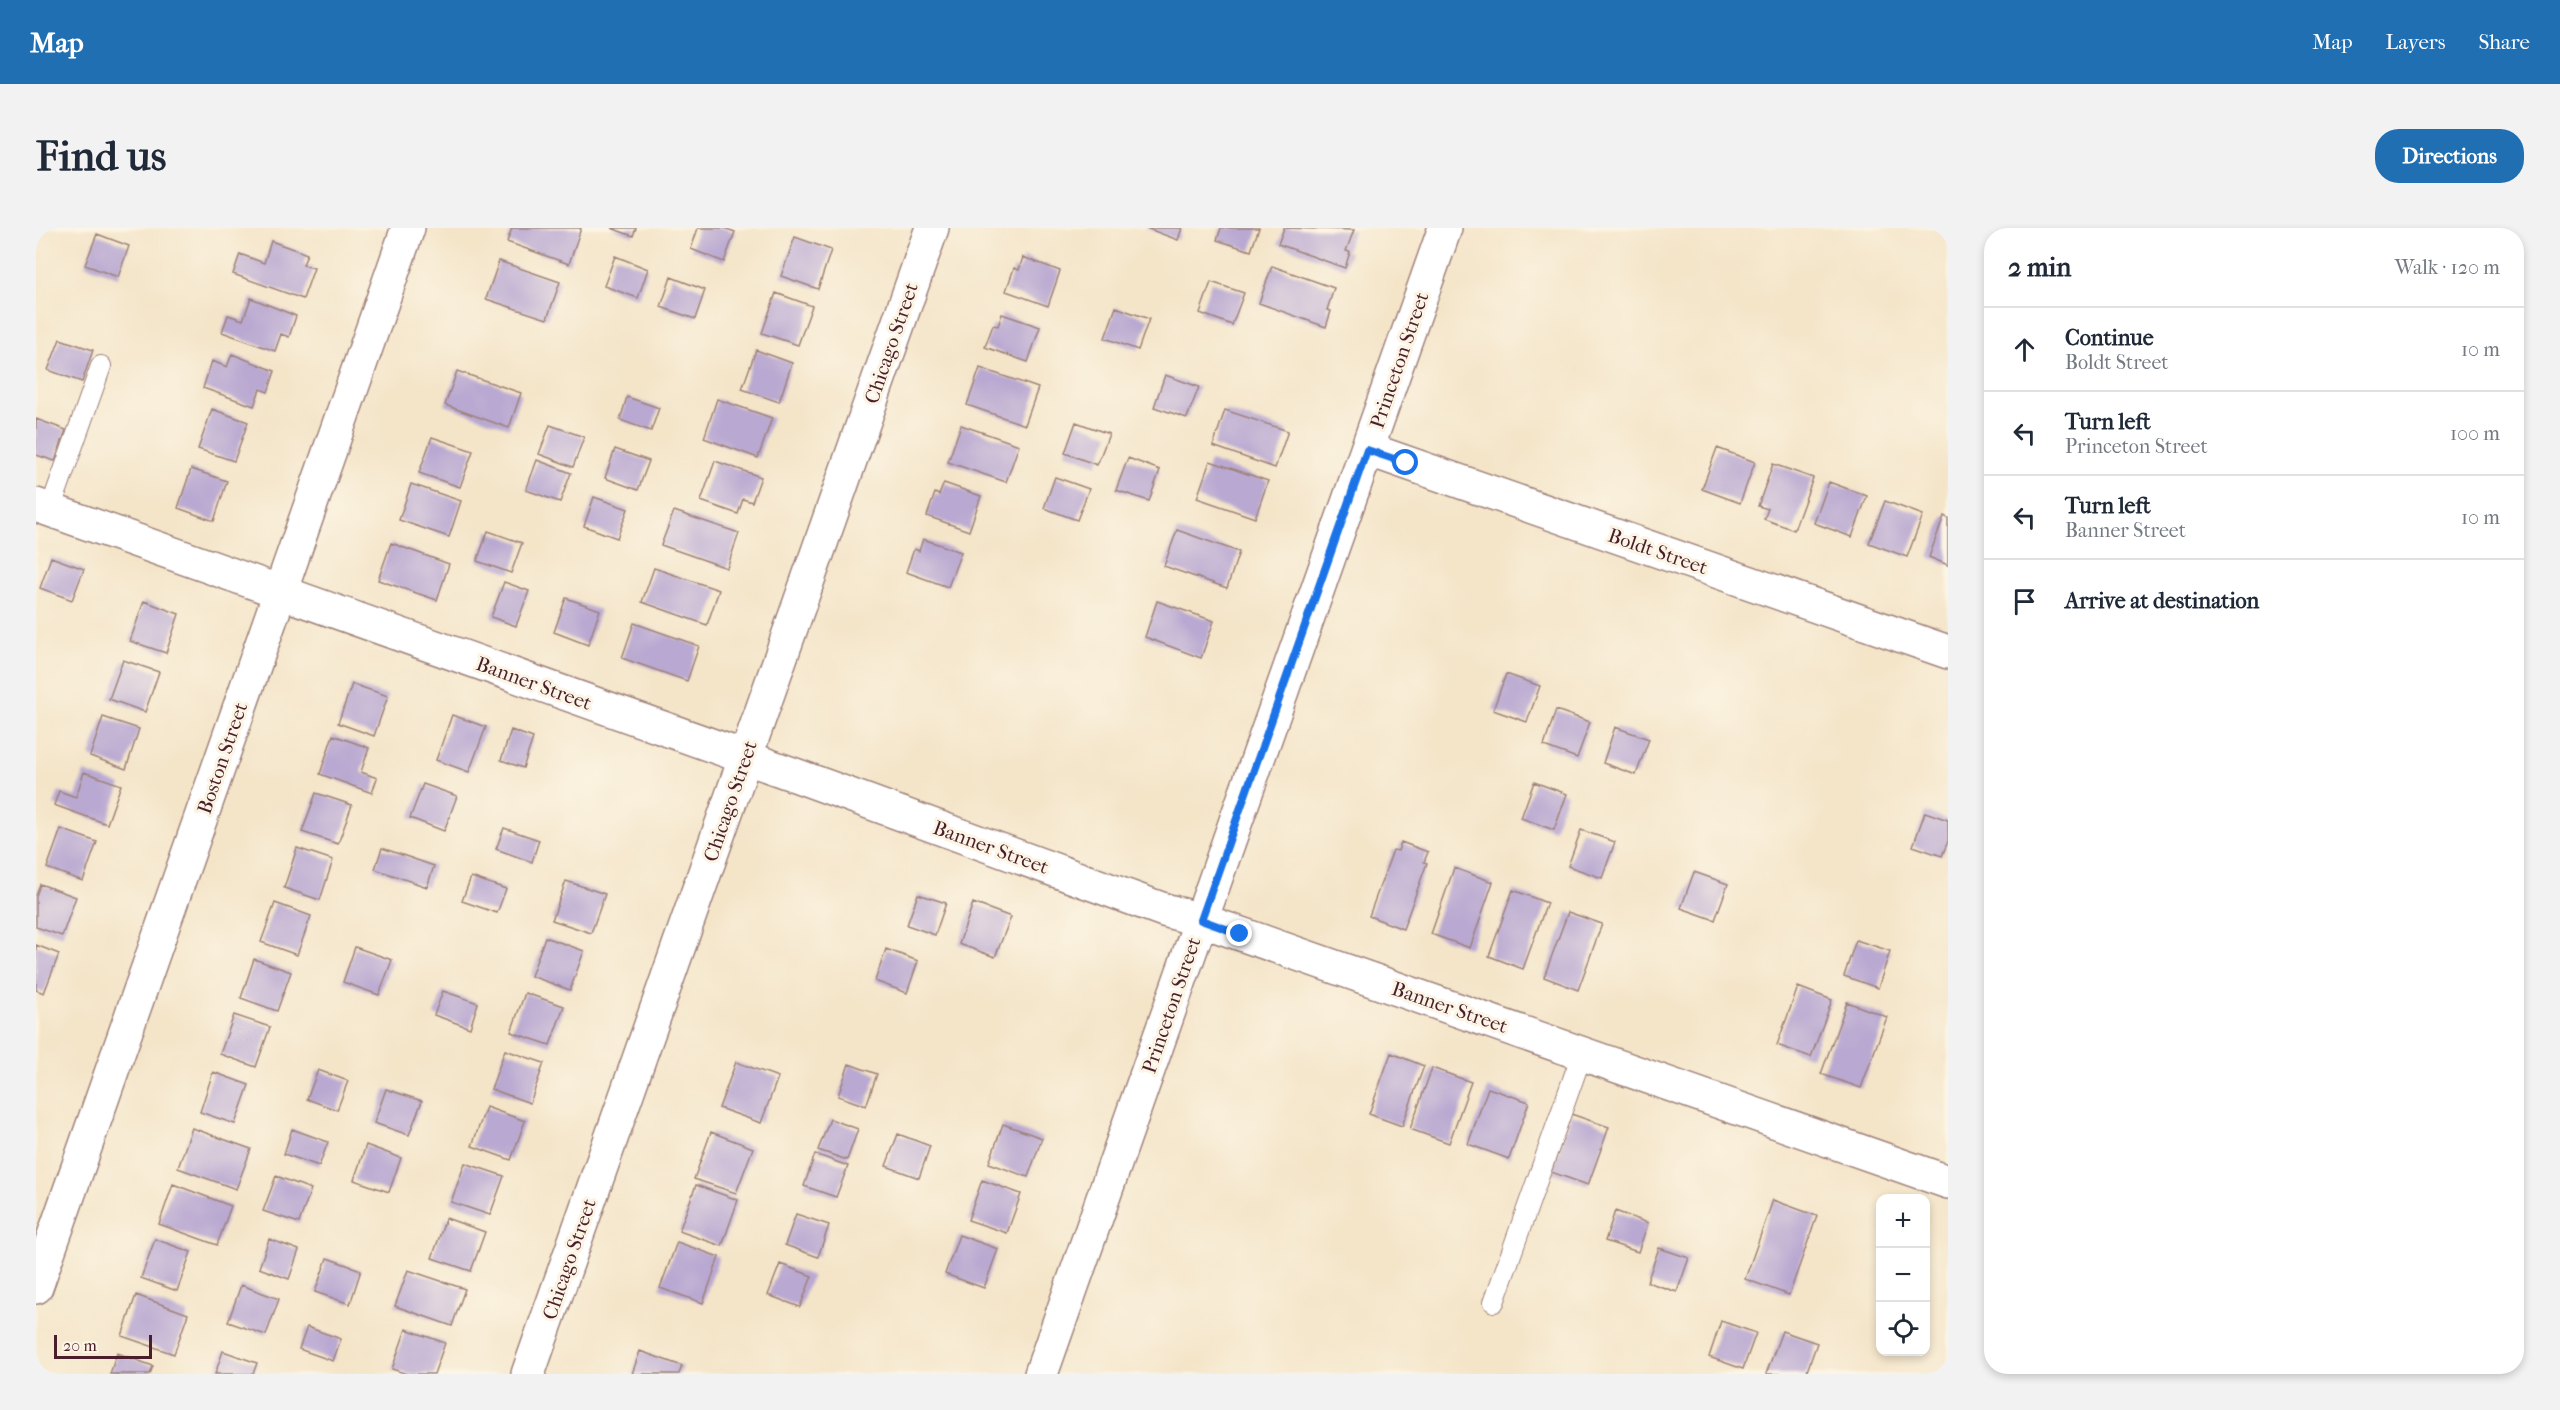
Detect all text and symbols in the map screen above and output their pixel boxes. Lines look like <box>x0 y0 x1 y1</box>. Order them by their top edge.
text: Map <box>30 26 84 59</box>
text: Map <box>2312 30 2353 54</box>
text: Layers <box>2386 30 2445 54</box>
text: Share <box>2478 30 2530 54</box>
button: Directions <box>2375 129 2524 183</box>
text: Find us <box>36 132 166 181</box>
text: 2 min <box>2008 252 2071 283</box>
text: Walk · 120 m <box>2395 256 2500 279</box>
street label: Chicago Street <box>860 280 923 407</box>
street label: Princeton Street <box>1365 289 1434 431</box>
text: Continue <box>2065 325 2154 351</box>
icon: ahead <box>2008 333 2041 366</box>
text: 10 m <box>2461 338 2500 361</box>
text: Boldt Street <box>2065 351 2169 374</box>
text: Turn left <box>2065 409 2151 435</box>
icon: left <box>2008 417 2041 450</box>
text: 100 m <box>2450 422 2500 445</box>
text: Princeton Street <box>2065 435 2208 458</box>
route start <box>1392 449 1418 475</box>
text: Turn left <box>2065 493 2151 519</box>
icon: left <box>2008 501 2041 534</box>
text: 10 m <box>2461 506 2500 529</box>
text: Banner Street <box>2065 519 2186 542</box>
street label: Boldt Street <box>1605 524 1711 579</box>
icon: arrive <box>2008 585 2041 618</box>
text: Arrive at destination <box>2065 588 2259 614</box>
street label: Banner Street <box>473 652 595 715</box>
street label: Boston Street <box>193 699 252 817</box>
street label: Chicago Street <box>699 738 762 865</box>
street label: Banner Street <box>930 816 1052 879</box>
route end <box>1226 920 1252 946</box>
street label: Princeton Street <box>1137 934 1206 1076</box>
street label: Banner Street <box>1389 977 1511 1038</box>
map controls <box>1876 1194 1930 1356</box>
button: + <box>1876 1194 1930 1248</box>
street label: Chicago Street <box>538 1196 601 1323</box>
button: − <box>1876 1248 1930 1302</box>
button: locate <box>1876 1302 1930 1356</box>
scale bar <box>54 1332 152 1360</box>
text: 20 m <box>63 1336 97 1355</box>

